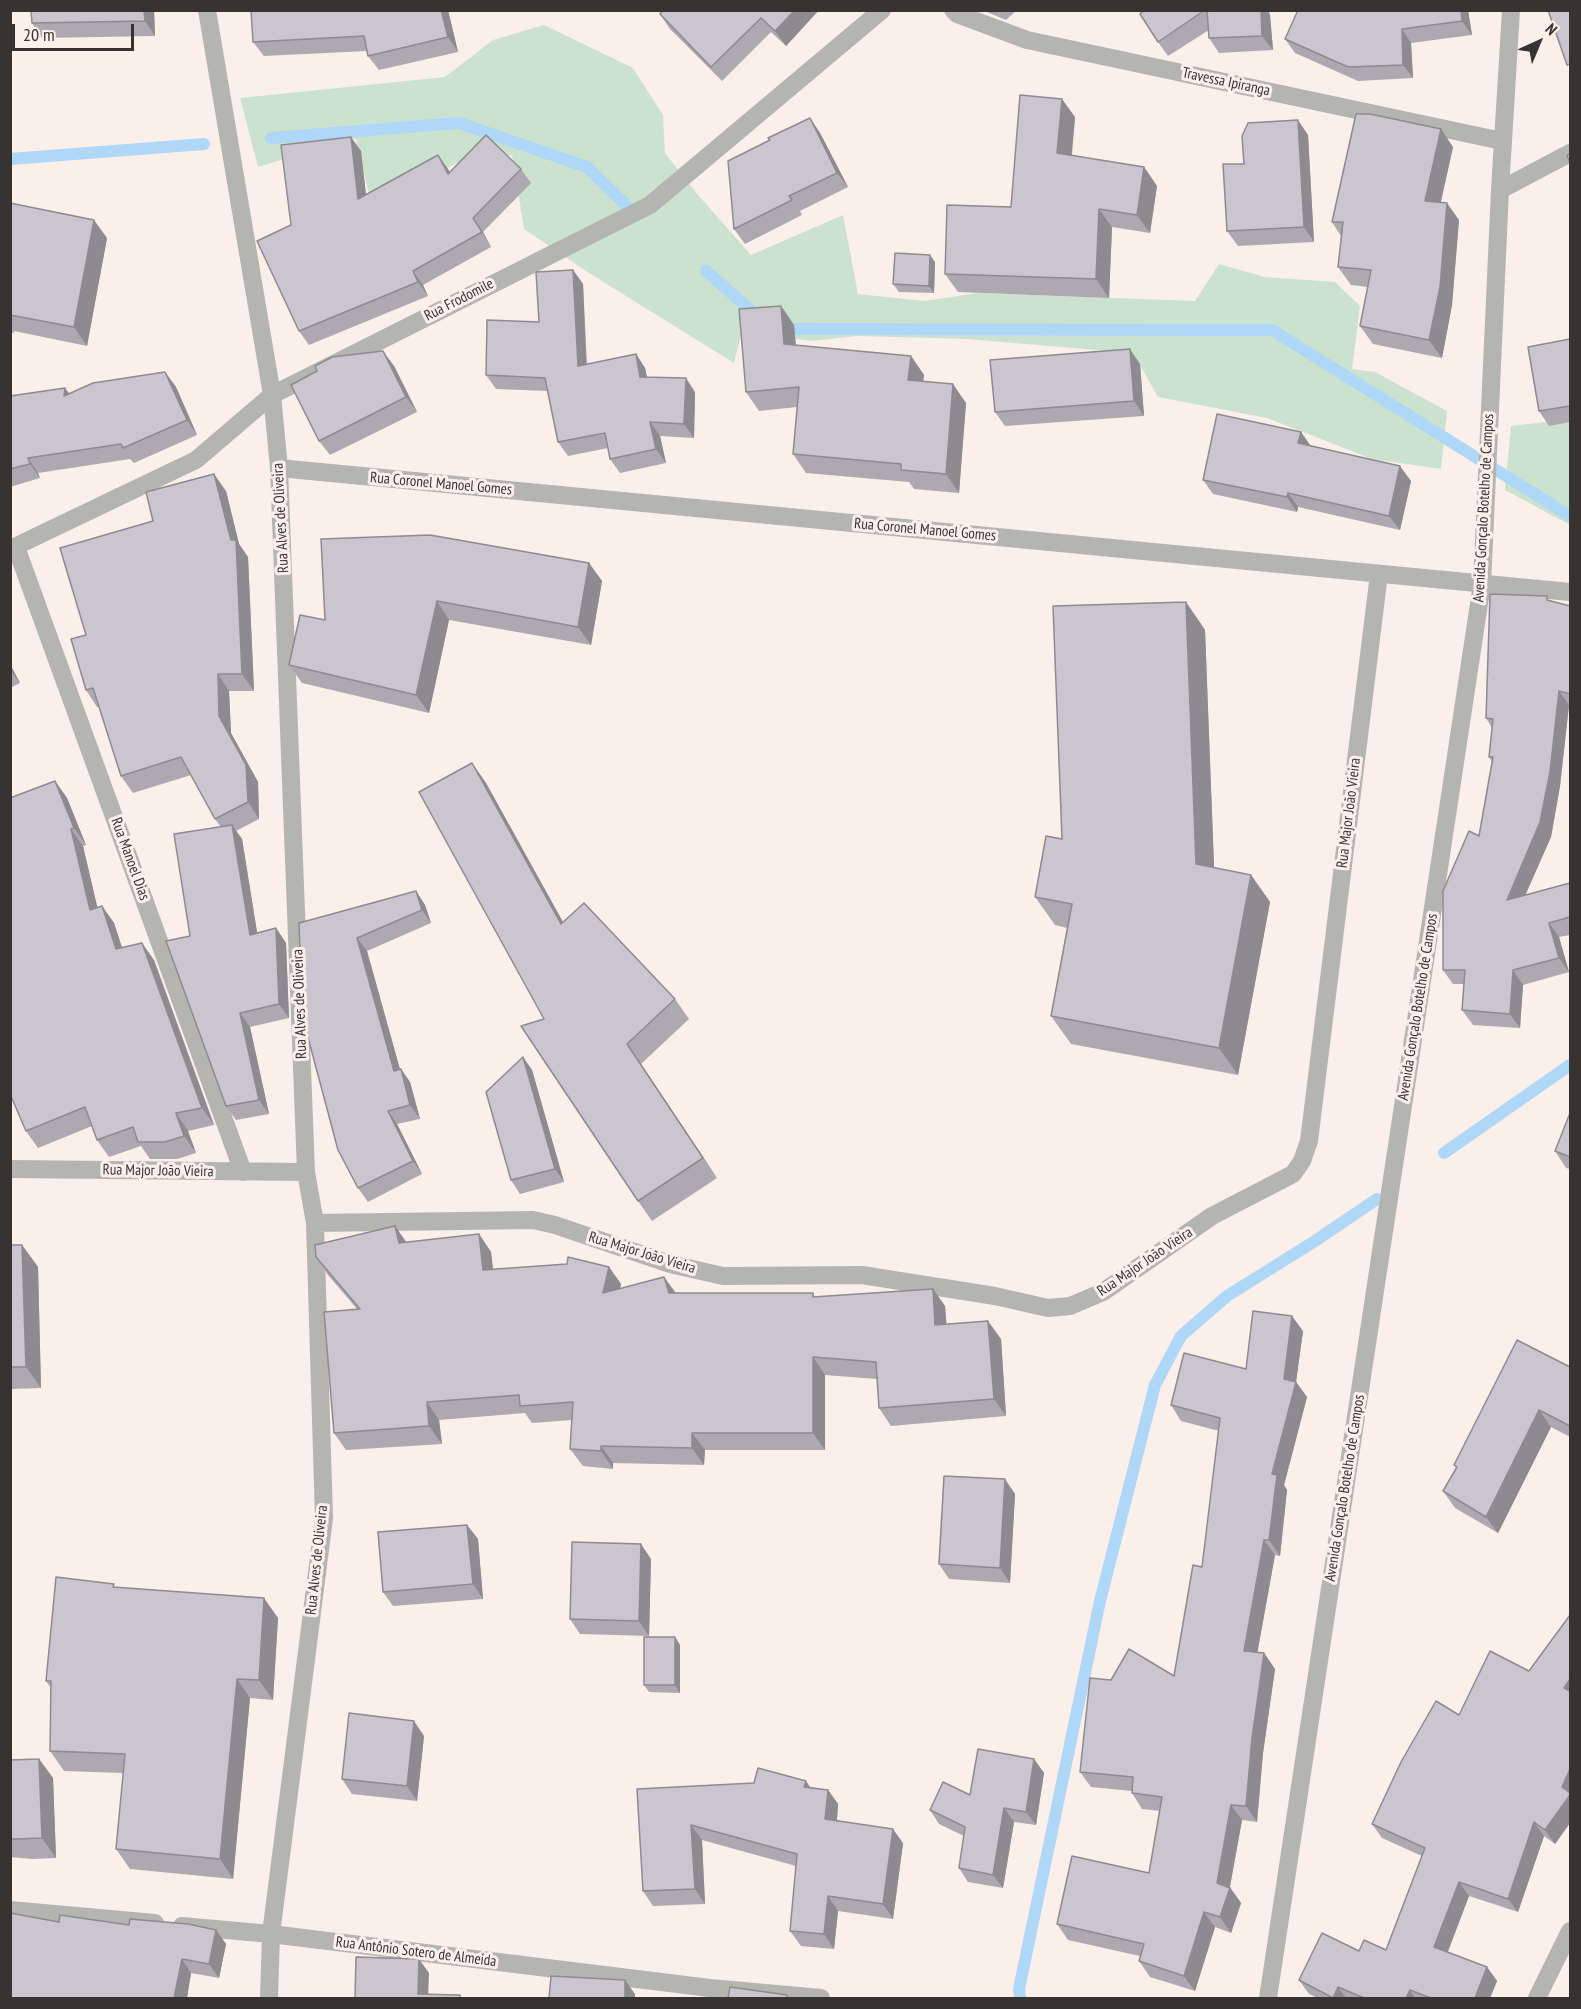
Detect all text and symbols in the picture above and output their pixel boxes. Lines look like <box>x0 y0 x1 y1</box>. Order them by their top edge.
scale bar <box>15 12 136 50</box>
north arrow <box>1509 12 1569 72</box>
text: N <box>1541 19 1562 39</box>
text: 20 m <box>23 23 55 46</box>
street label: Travessa Ipiranga <box>1180 64 1272 100</box>
street label: Rua Frodomile <box>421 275 497 325</box>
street label: Avenida Gonçalo Botelho de Campos <box>1470 413 1498 603</box>
street label: Rua Alves de Oliveira <box>269 463 293 573</box>
street label: Rua Coronel Manoel Gomes <box>369 469 513 499</box>
street label: Rua Coronel Manoel Gomes <box>853 515 997 545</box>
street label: Rua Major João Vieira <box>1333 757 1365 869</box>
street label: Rua Manoel Dias <box>107 815 153 903</box>
street label: Avenida Gonçalo Botelho de Campos <box>1394 912 1442 1102</box>
street label: Rua Alves de Oliveira <box>289 949 311 1059</box>
street label: Rua Major João Vieira <box>102 1161 214 1181</box>
street label: Rua Major João Vieira <box>1094 1224 1196 1300</box>
street label: Rua Major João Vieira <box>586 1228 698 1278</box>
street label: Avenida Gonçalo Botelho de Campos <box>1321 1393 1369 1583</box>
street label: Rua Alves de Oliveira <box>302 1504 332 1616</box>
street label: Rua Antônio Sotero de Almeida <box>335 1933 497 1971</box>

